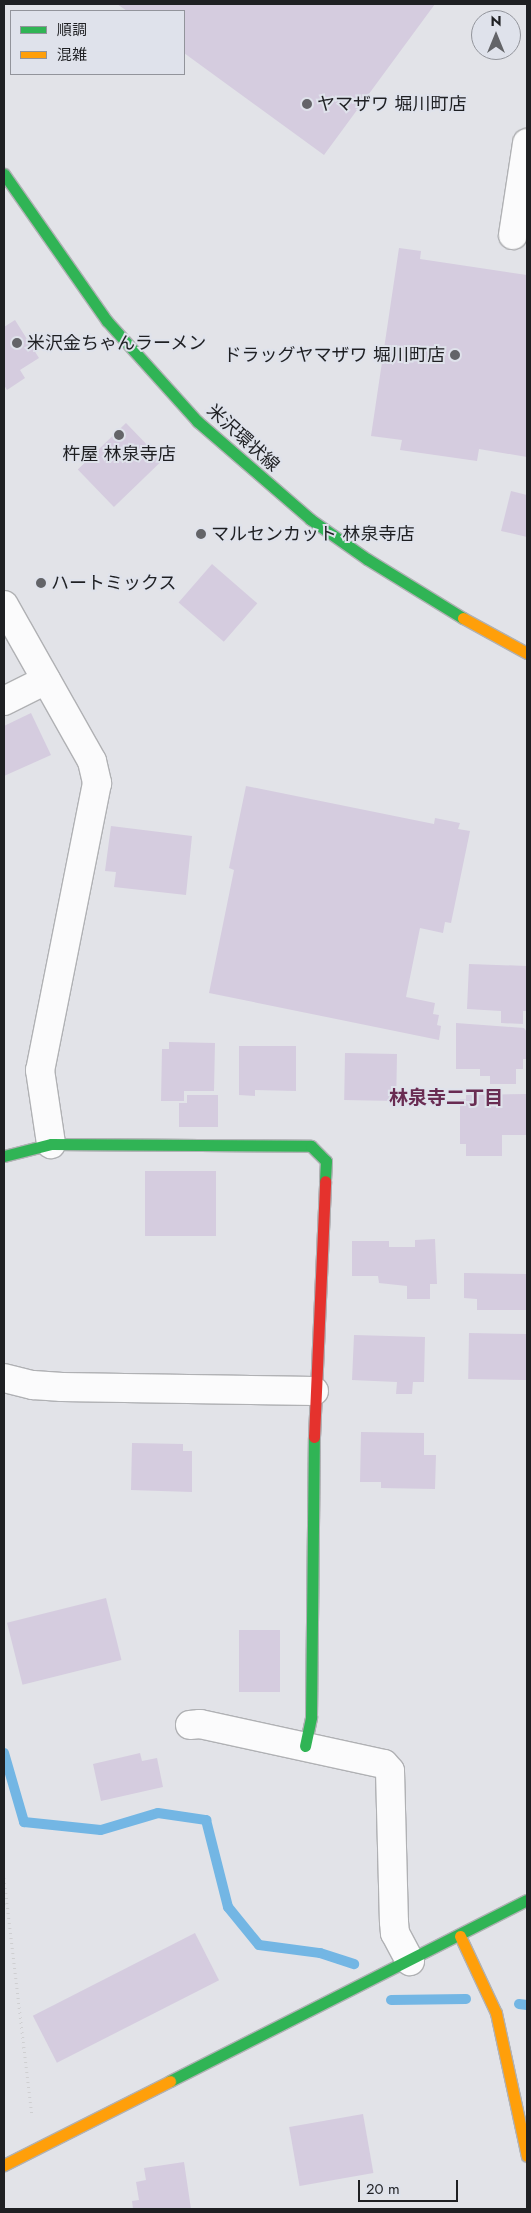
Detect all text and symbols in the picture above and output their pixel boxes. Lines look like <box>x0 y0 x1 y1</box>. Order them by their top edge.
legend <box>10 10 185 75</box>
north arrow <box>471 10 521 60</box>
text: N <box>490 11 502 31</box>
text: 順調 <box>57 19 87 41</box>
text: 混雑 <box>57 44 87 66</box>
place label: ヤマザワ 堀川町店 <box>317 93 466 115</box>
marker: ヤマザワ 堀川町店 <box>301 98 313 110</box>
place label: 米沢金ちゃんラーメン <box>27 332 207 354</box>
marker: 米沢金ちゃんラーメン <box>11 337 23 349</box>
place label: ドラッグヤマザワ 堀川町店 <box>224 344 445 366</box>
marker: ドラッグヤマザワ 堀川町店 <box>449 349 461 361</box>
street label: 米沢環状線 <box>202 400 284 476</box>
marker: 杵屋 林泉寺店 <box>113 429 125 441</box>
place label: 杵屋 林泉寺店 <box>62 443 176 465</box>
place label: マルセンカット 林泉寺店 <box>211 523 414 545</box>
marker: マルセンカット 林泉寺店 <box>195 528 207 540</box>
place label: ハートミックス <box>51 572 177 594</box>
marker: ハートミックス <box>35 577 47 589</box>
district label: 林泉寺二丁目 <box>389 1087 503 1109</box>
scale bar <box>361 2170 461 2202</box>
text: 20 m <box>366 2178 400 2200</box>

